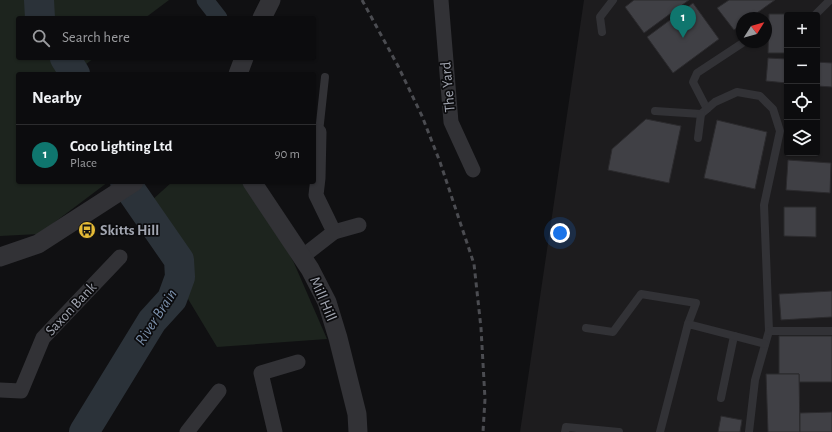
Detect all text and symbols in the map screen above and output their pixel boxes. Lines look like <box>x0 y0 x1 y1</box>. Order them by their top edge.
pin: 1 <box>670 5 696 38</box>
north arrow <box>736 12 772 48</box>
map controls <box>784 12 820 156</box>
button: + <box>784 12 820 48</box>
search box <box>16 16 316 60</box>
icon: search <box>30 27 52 49</box>
text: Search here <box>62 30 130 45</box>
button: − <box>784 48 820 84</box>
street label: The Yard <box>438 61 458 113</box>
button: locate <box>784 84 820 120</box>
text: Nearby <box>32 89 82 106</box>
button: layers <box>784 120 820 156</box>
text: Coco Lighting Ltd <box>70 139 172 154</box>
text: 1 <box>43 148 47 161</box>
text: 90 m <box>274 148 300 161</box>
text: Place <box>70 157 97 170</box>
bus stop icon: Skitts Hill <box>77 220 97 240</box>
place label: Skitts Hill <box>100 223 159 238</box>
your location <box>550 223 570 243</box>
street label: Mill Hill <box>307 275 339 323</box>
street label: Saxon Bank <box>43 279 99 339</box>
water label: River Brain <box>132 286 180 348</box>

